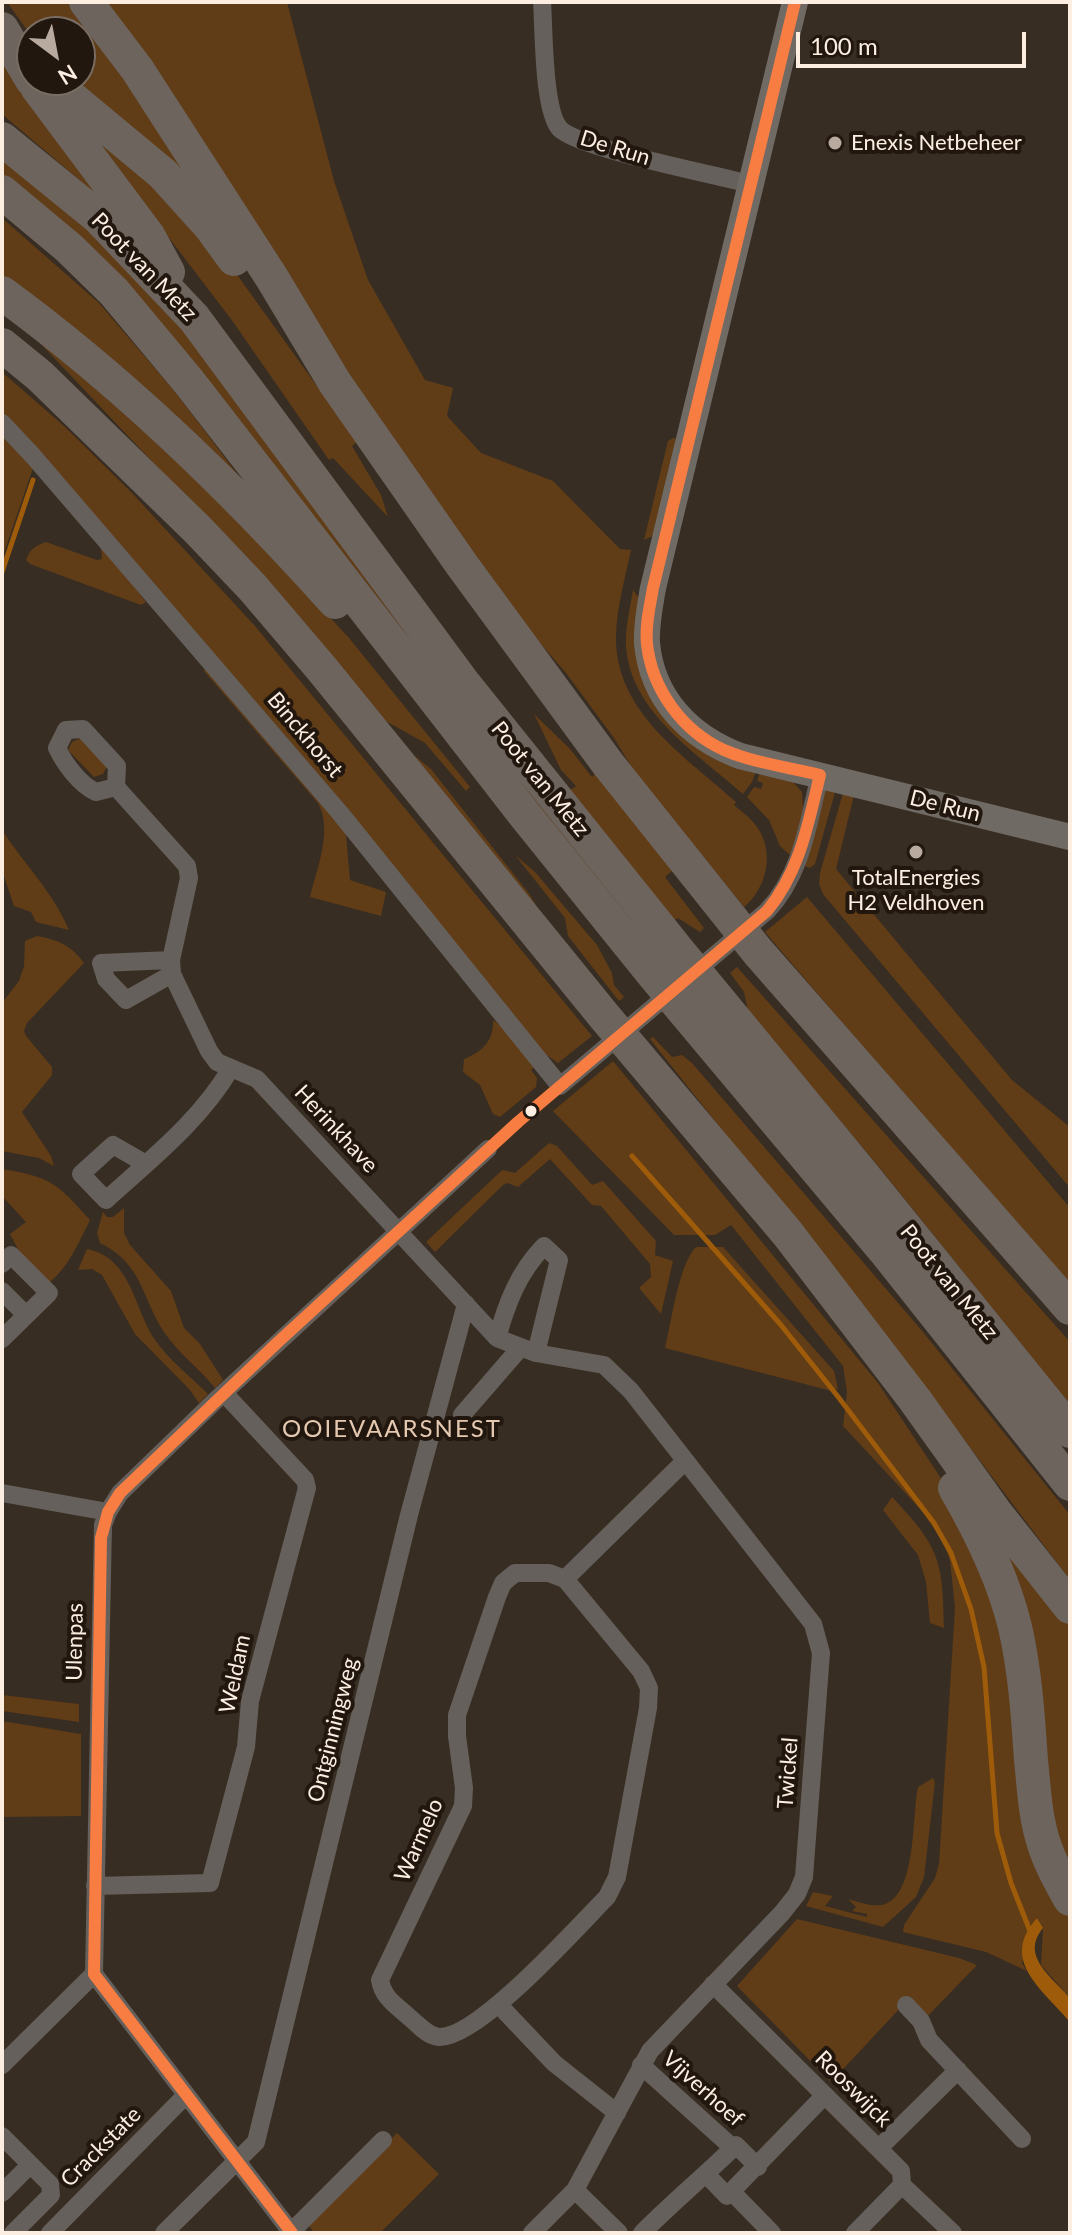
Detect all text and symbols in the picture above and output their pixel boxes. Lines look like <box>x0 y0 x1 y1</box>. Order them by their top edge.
north arrow <box>16 16 96 96</box>
scale bar <box>800 16 1030 66</box>
text: 100 m <box>810 31 878 60</box>
text: N <box>54 59 82 91</box>
street label: De Run <box>577 125 653 171</box>
place label: Enexis Netbeheer <box>851 130 1022 156</box>
marker: Enexis Netbeheer <box>826 134 844 152</box>
street label: Poot van Metz <box>86 207 202 327</box>
street label: Binckhorst <box>262 687 348 783</box>
street label: Poot van Metz <box>486 716 594 842</box>
street label: De Run <box>907 785 983 827</box>
marker: TotalEnergies H2 Veldhoven <box>907 843 925 861</box>
place label: TotalEnergies H2 Veldhoven <box>848 865 984 916</box>
street label: Herinkhave <box>289 1080 383 1178</box>
unlabelled marker <box>523 1103 539 1119</box>
street label: Poot van Metz <box>895 1219 1003 1345</box>
district label: OOIEVAARSNEST <box>282 1415 502 1443</box>
street label: Ulenpas <box>61 1603 89 1681</box>
street label: Weldam <box>214 1632 256 1716</box>
street label: Ontginningweg <box>302 1655 364 1805</box>
street label: Twickel <box>772 1736 804 1810</box>
street label: Warmelo <box>389 1795 449 1885</box>
street label: Rooswijck <box>809 2045 897 2133</box>
street label: Vijverhoef <box>657 2046 749 2132</box>
street label: Crackstate <box>55 2101 147 2193</box>

